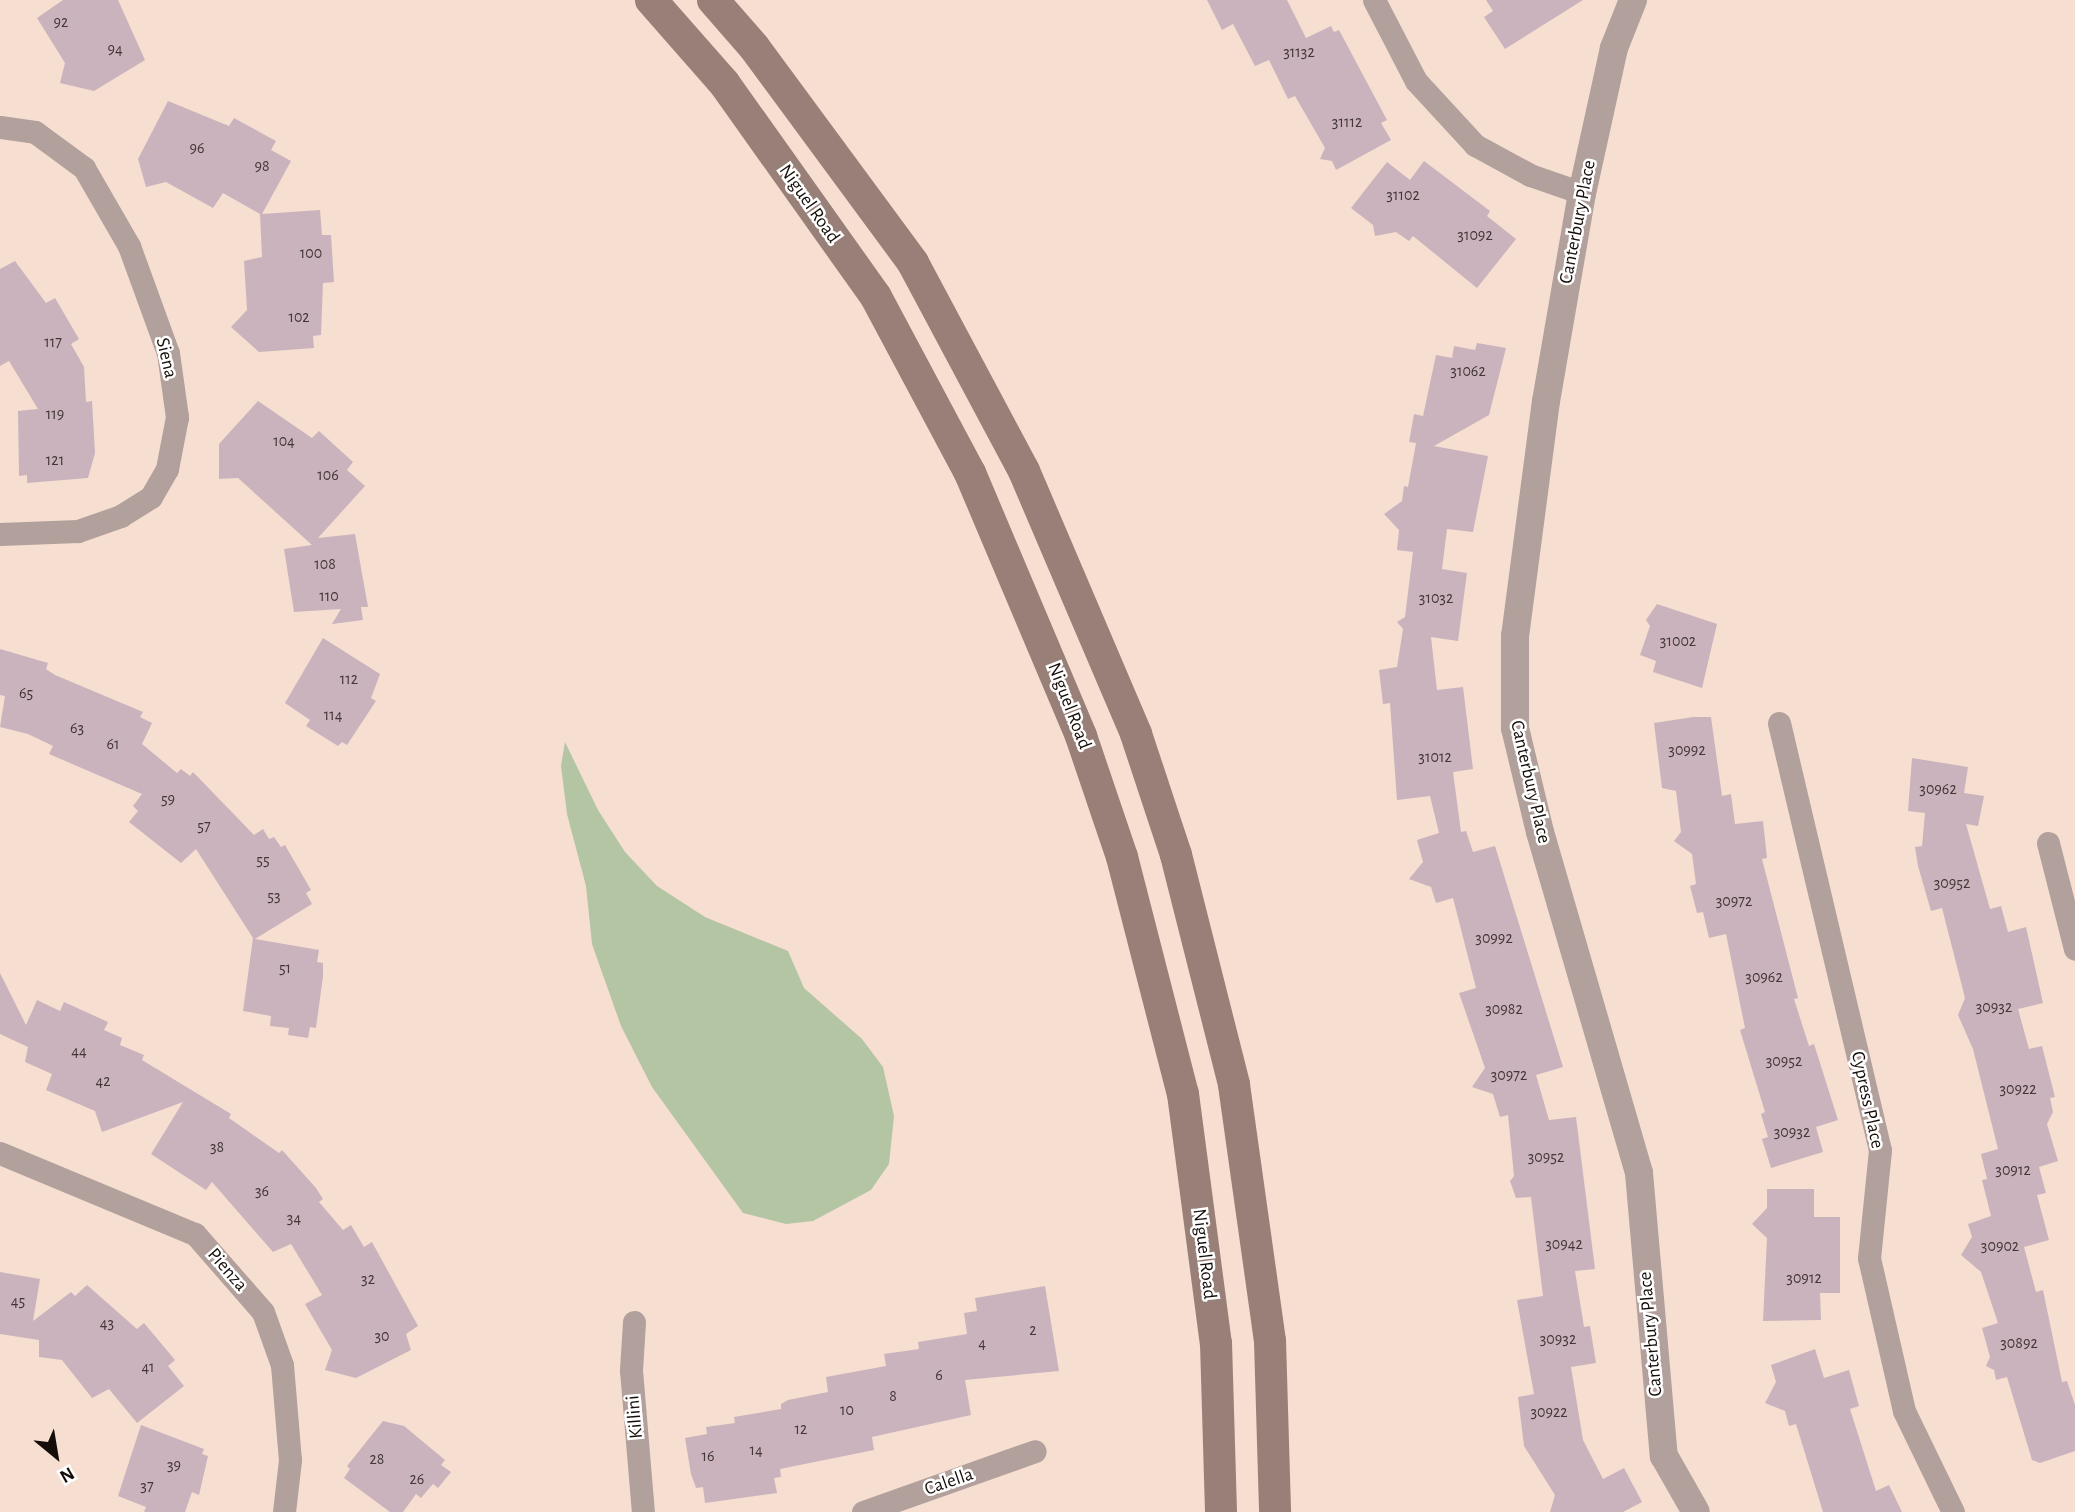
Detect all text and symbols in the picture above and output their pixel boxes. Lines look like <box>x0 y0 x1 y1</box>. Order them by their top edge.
house number: 92 <box>54 12 68 32</box>
house number: 94 <box>107 39 123 59</box>
house number: 31132 <box>1283 42 1315 62</box>
house number: 31112 <box>1332 112 1362 132</box>
house number: 96 <box>189 138 205 158</box>
house number: 98 <box>254 156 270 176</box>
street label: Canterbury Place <box>1555 158 1601 286</box>
street label: Niguel Road <box>774 160 844 248</box>
house number: 31102 <box>1386 185 1420 205</box>
house number: 31092 <box>1457 225 1493 245</box>
house number: 100 <box>300 243 322 263</box>
house number: 102 <box>288 307 310 327</box>
house number: 117 <box>44 332 62 352</box>
street label: Siena <box>150 336 182 380</box>
house number: 31062 <box>1450 361 1486 381</box>
house number: 119 <box>46 404 64 424</box>
house number: 104 <box>273 431 295 451</box>
house number: 121 <box>46 450 64 470</box>
house number: 106 <box>317 465 339 485</box>
house number: 108 <box>314 554 336 574</box>
house number: 110 <box>319 586 339 606</box>
house number: 31032 <box>1419 588 1453 608</box>
house number: 31002 <box>1660 631 1696 651</box>
street label: Niguel Road <box>1042 659 1096 753</box>
house number: 112 <box>340 669 358 689</box>
house number: 65 <box>19 683 33 703</box>
house number: 114 <box>324 705 342 725</box>
house number: 63 <box>70 718 84 738</box>
street label: Canterbury Place <box>1505 718 1555 846</box>
house number: 61 <box>106 734 120 754</box>
house number: 30992 <box>1668 740 1706 760</box>
house number: 31012 <box>1418 747 1452 767</box>
house number: 30962 <box>1919 779 1957 799</box>
house number: 59 <box>161 789 175 809</box>
house number: 57 <box>197 816 211 836</box>
house number: 55 <box>256 850 270 870</box>
house number: 30952 <box>1934 873 1970 893</box>
house number: 53 <box>267 886 281 906</box>
house number: 30972 <box>1716 891 1752 911</box>
house number: 30992 <box>1475 928 1513 948</box>
house number: 51 <box>279 958 291 978</box>
house number: 30962 <box>1745 967 1783 987</box>
house number: 30932 <box>1976 997 2012 1017</box>
house number: 30982 <box>1485 999 1523 1019</box>
house number: 44 <box>71 1041 87 1061</box>
street label: Cypress Place <box>1846 1049 1888 1151</box>
house number: 30952 <box>1766 1051 1802 1071</box>
house number: 30972 <box>1491 1065 1527 1085</box>
house number: 42 <box>96 1071 110 1091</box>
house number: 30922 <box>1999 1079 2037 1099</box>
house number: 30932 <box>1774 1122 1810 1142</box>
house number: 38 <box>210 1137 224 1157</box>
house number: 30952 <box>1528 1147 1564 1167</box>
house number: 30912 <box>1995 1160 2031 1180</box>
house number: 36 <box>255 1181 269 1201</box>
house number: 34 <box>287 1208 301 1228</box>
street label: Niguel Road <box>1187 1208 1221 1300</box>
house number: 30942 <box>1545 1234 1583 1254</box>
house number: 30902 <box>1981 1236 2019 1256</box>
street label: Pienza <box>202 1244 252 1296</box>
house number: 30912 <box>1786 1268 1822 1288</box>
house number: 32 <box>361 1269 375 1289</box>
street label: Canterbury Place <box>1634 1271 1668 1397</box>
house number: 45 <box>11 1291 25 1311</box>
house number: 43 <box>100 1313 114 1333</box>
house number: 2 <box>1029 1320 1037 1340</box>
house number: 30 <box>374 1326 390 1346</box>
house number: 30932 <box>1540 1329 1576 1349</box>
house number: 4 <box>978 1333 986 1353</box>
house number: 30892 <box>2000 1333 2038 1353</box>
house number: 41 <box>141 1357 155 1377</box>
house number: 6 <box>935 1365 943 1385</box>
house number: 8 <box>889 1386 897 1406</box>
street label: Killini <box>622 1394 648 1440</box>
house number: 10 <box>840 1400 854 1420</box>
house number: 30922 <box>1530 1402 1568 1422</box>
house number: 12 <box>795 1419 807 1439</box>
north arrow <box>21 1421 91 1491</box>
house number: 14 <box>749 1440 763 1460</box>
house number: 16 <box>701 1446 715 1466</box>
house number: 28 <box>370 1449 384 1469</box>
house number: 39 <box>167 1455 181 1475</box>
text: N <box>56 1463 77 1486</box>
street label: Calella <box>922 1463 976 1501</box>
house number: 26 <box>410 1469 424 1489</box>
house number: 37 <box>140 1476 154 1496</box>

